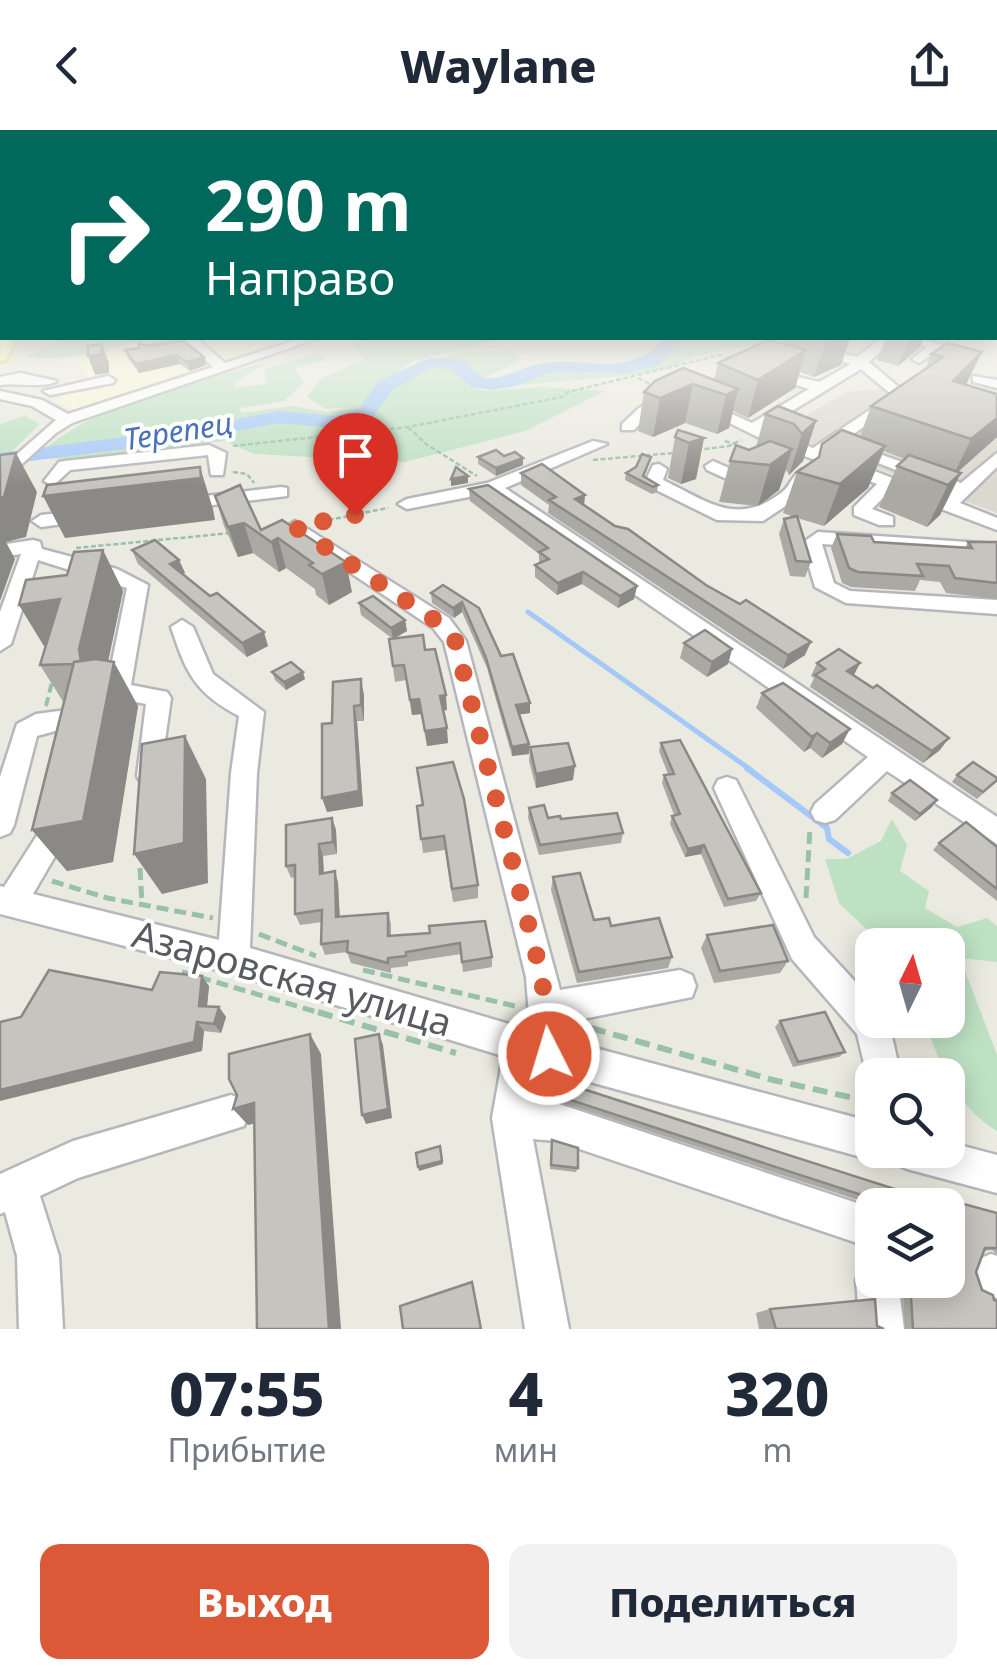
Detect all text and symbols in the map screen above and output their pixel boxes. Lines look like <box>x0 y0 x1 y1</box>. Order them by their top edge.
text: Waylane <box>400 35 597 96</box>
icon: back <box>40 38 95 93</box>
icon: share <box>902 38 957 93</box>
text: 290 m <box>205 156 412 252</box>
icon: right <box>40 170 170 300</box>
text: Направо <box>205 247 395 308</box>
water label: Терепец <box>120 402 235 459</box>
pin <box>313 413 398 516</box>
icon: arrive <box>328 428 383 483</box>
street label: Азаровская улица <box>127 907 458 1048</box>
north arrow <box>855 928 965 1038</box>
map controls <box>855 928 965 1298</box>
position arrow <box>497 1002 601 1106</box>
button: search <box>855 1058 965 1168</box>
button: layers <box>855 1188 965 1298</box>
text: 07:55 <box>169 1352 325 1434</box>
text: 4 <box>508 1352 543 1434</box>
text: 320 <box>725 1352 829 1434</box>
text: Прибытие <box>168 1428 326 1471</box>
text: мин <box>494 1428 558 1471</box>
text: m <box>762 1428 792 1471</box>
button: Выход <box>40 1544 489 1659</box>
button: Поделиться <box>509 1544 957 1659</box>

